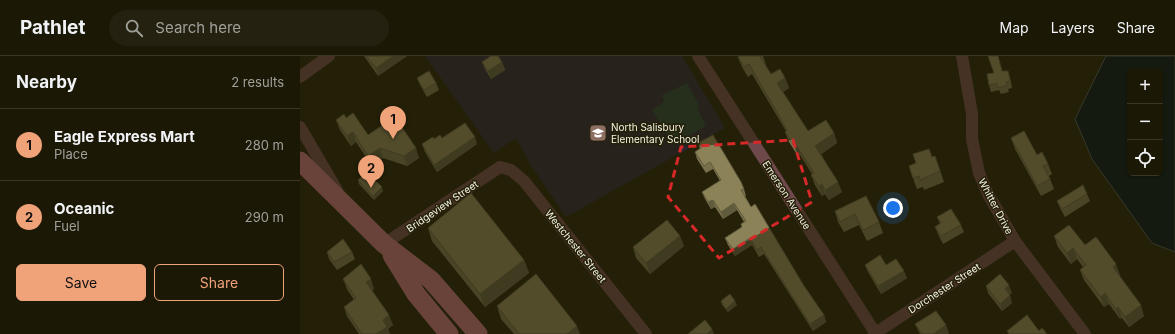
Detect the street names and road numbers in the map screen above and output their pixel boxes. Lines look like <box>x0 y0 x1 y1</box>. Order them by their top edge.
street label: Emerson Avenue <box>760 158 814 232</box>
street label: Whitter Drive <box>976 176 1016 236</box>
street label: Bridgeview Street <box>404 177 481 234</box>
street label: Westchester Street <box>543 207 609 285</box>
street label: Dorchester Street <box>906 260 983 316</box>

